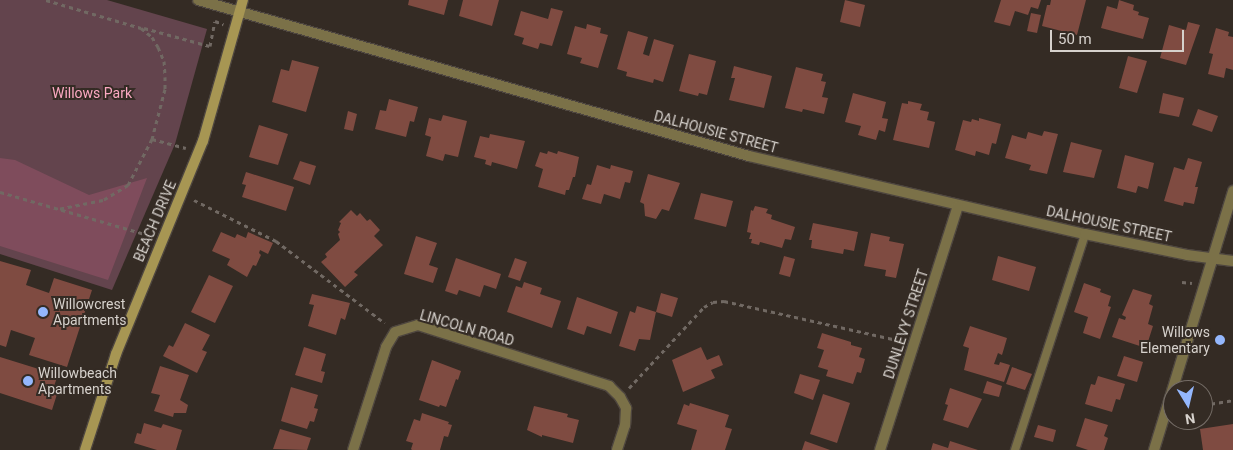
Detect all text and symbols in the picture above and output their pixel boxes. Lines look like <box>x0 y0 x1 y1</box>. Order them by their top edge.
scale bar <box>1053 20 1187 52</box>
text: 50 m <box>1058 30 1092 48</box>
park label: Willows Park <box>52 85 132 101</box>
street label: DALHOUSIE STREET <box>652 107 780 157</box>
street label: BEACH DRIVE <box>130 178 180 264</box>
street label: DALHOUSIE STREET <box>1045 203 1173 245</box>
street label: DUNLEVY STREET <box>880 267 932 381</box>
place label: Willowcrest Apartments <box>53 296 127 328</box>
marker: Willowcrest Apartments <box>37 306 49 318</box>
street label: LINCOLN ROAD <box>418 306 516 350</box>
place label: Willows Elementary <box>1140 324 1210 357</box>
marker: Willows Elementary <box>1214 334 1226 346</box>
place label: Willowbeach Apartments <box>38 365 117 398</box>
marker: Willowbeach Apartments <box>22 375 34 387</box>
north arrow <box>1163 380 1213 430</box>
text: N <box>1184 410 1196 428</box>

